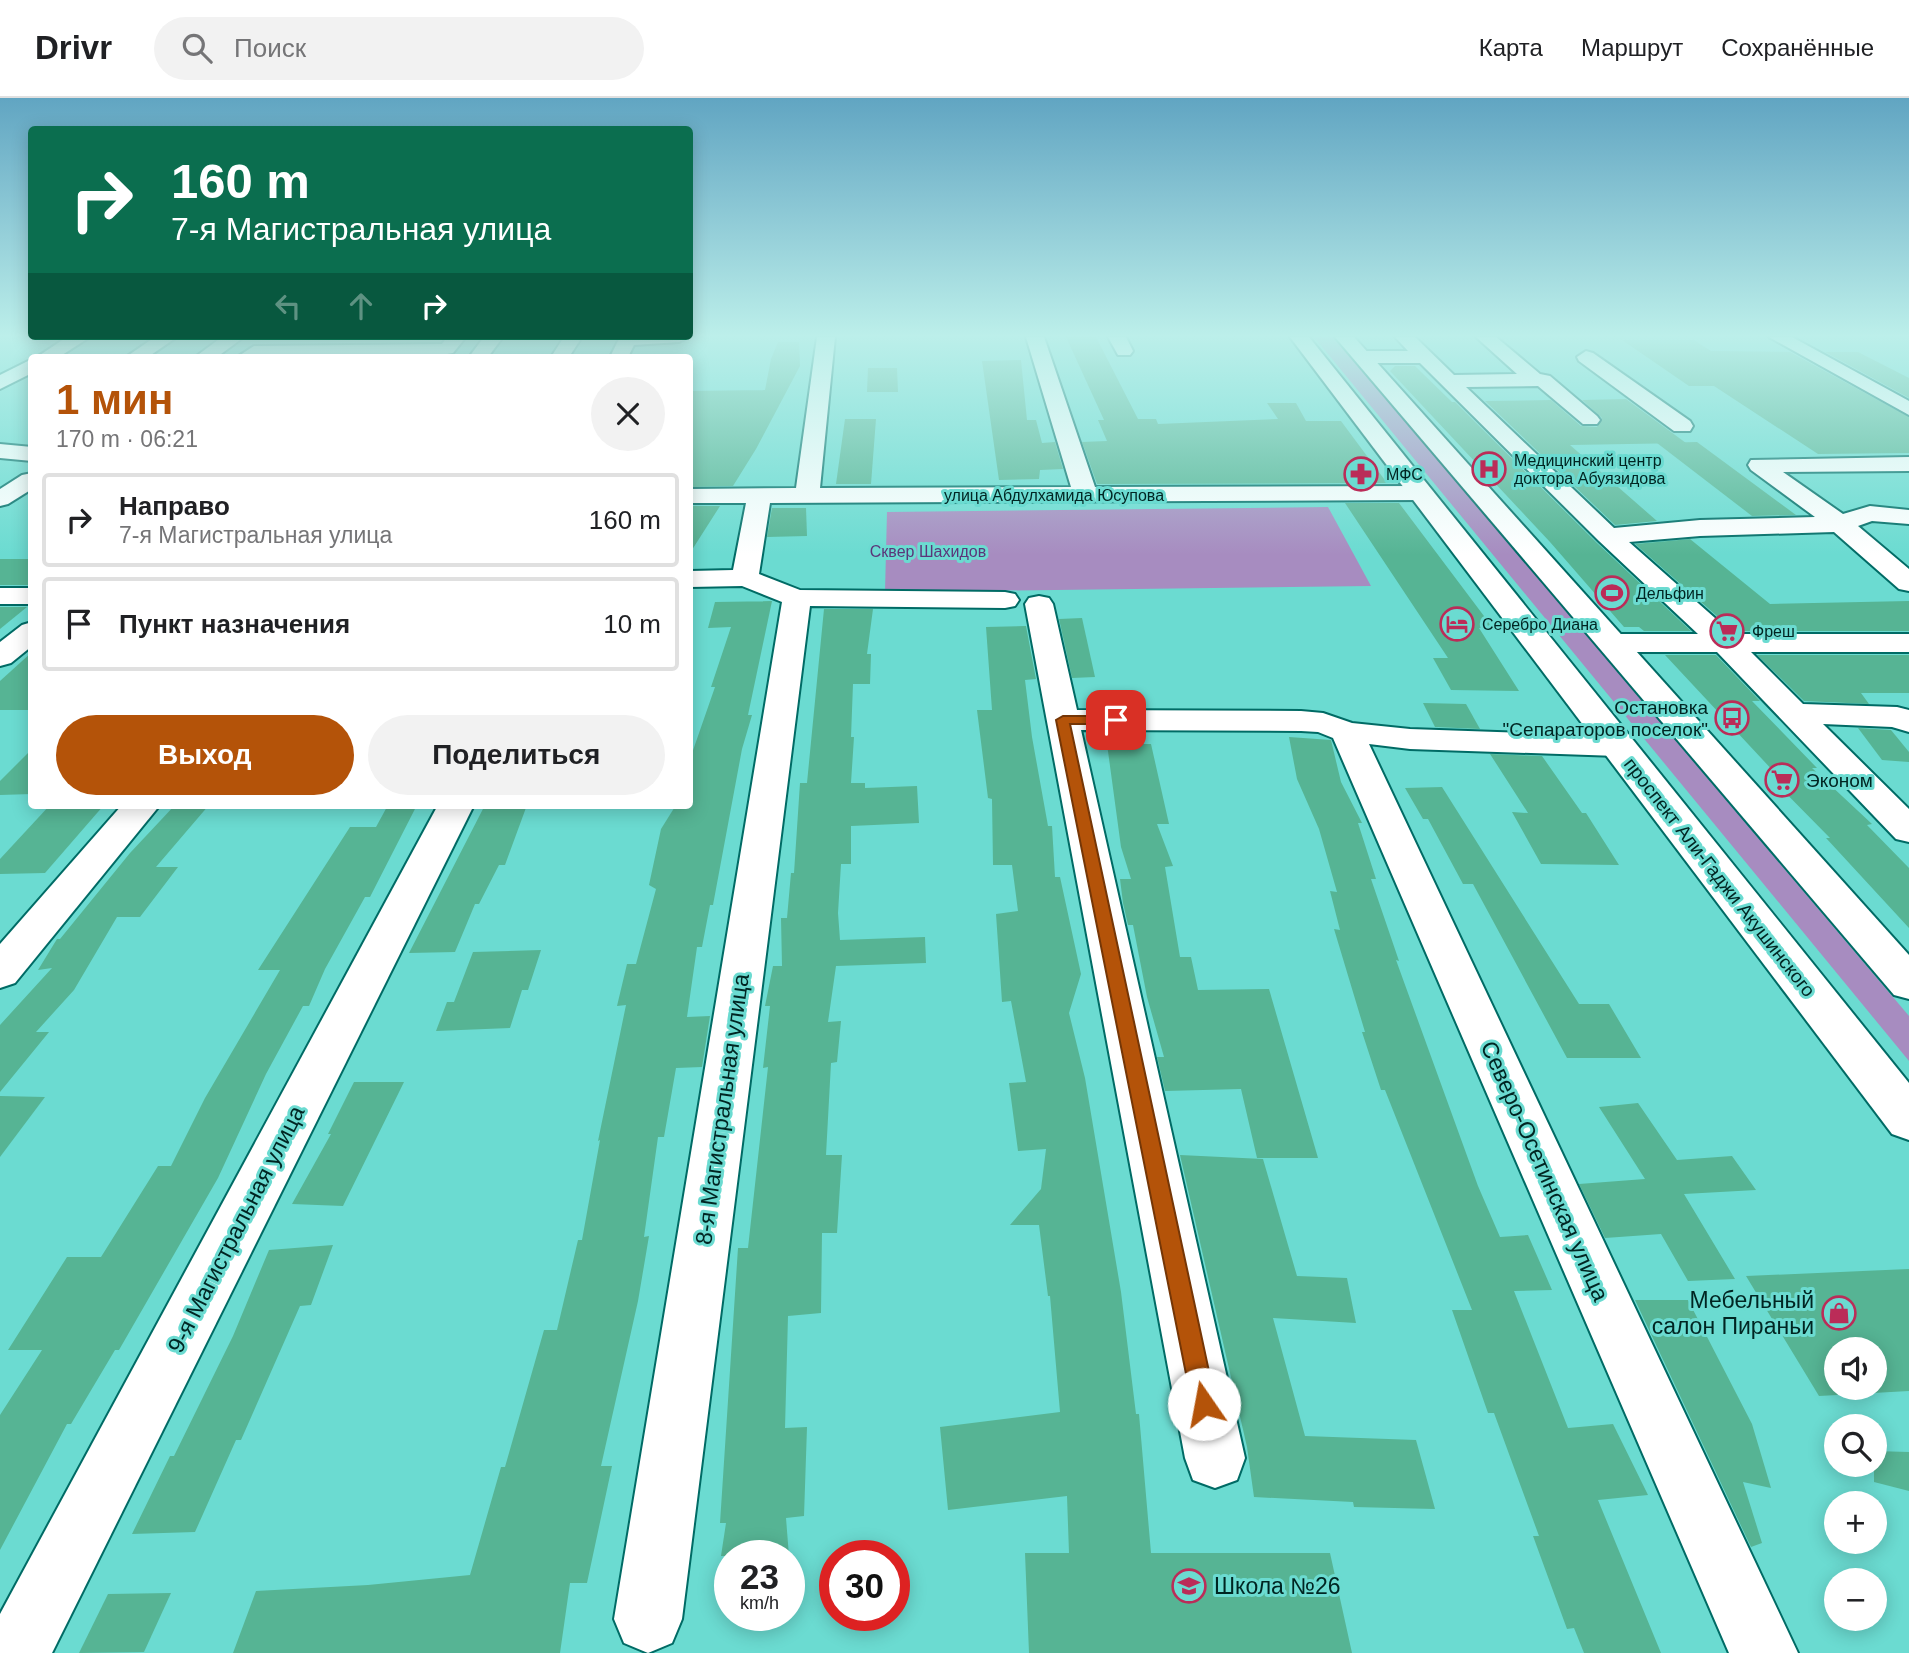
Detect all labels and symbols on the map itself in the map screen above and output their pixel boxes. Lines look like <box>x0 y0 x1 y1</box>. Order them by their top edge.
hospital icon: Медицинский центр доктора Абуязидова <box>1470 450 1508 488</box>
place label: Медицинский центр доктора Абуязидова <box>1514 452 1666 487</box>
pharmacy icon: МФС <box>1342 455 1380 493</box>
place label: МФС <box>1386 466 1423 483</box>
street label: улица Абдулхамида Юсупова <box>944 487 1164 504</box>
park label: Сквер Шахидов <box>870 543 986 560</box>
sports icon: Дельфин <box>1593 574 1631 612</box>
place label: Дельфин <box>1636 585 1704 602</box>
hotel icon: Серебро Диана <box>1438 605 1476 643</box>
supermarket icon: Фреш <box>1708 612 1746 650</box>
place label: Серебро Диана <box>1482 616 1598 633</box>
place label: Фреш <box>1752 623 1795 640</box>
pin <box>1086 690 1146 750</box>
place label: Остановка "Сепараторов поселок" <box>1503 697 1708 740</box>
bus stop icon: Остановка "Сепараторов поселок" <box>1713 699 1751 737</box>
street label: проспект Али-Гаджи Акушинского <box>1620 754 1819 1001</box>
supermarket icon: Эконом <box>1763 761 1801 799</box>
place label: Эконом <box>1806 770 1873 791</box>
street label: 8-я Магистральная улица <box>690 972 754 1246</box>
street label: Северо-Осетинская улица <box>1476 1037 1614 1305</box>
street label: 9-я Магистральная улица <box>162 1101 310 1357</box>
place label: Мебельный салон Пираньи <box>1652 1287 1814 1339</box>
shop icon: Мебельный салон Пираньи <box>1820 1294 1858 1332</box>
position arrow <box>1167 1367 1241 1441</box>
speed limit sign: 30 <box>819 1540 910 1631</box>
school or university icon: Школа №26 <box>1170 1567 1208 1605</box>
place label: Школа №26 <box>1214 1573 1341 1599</box>

